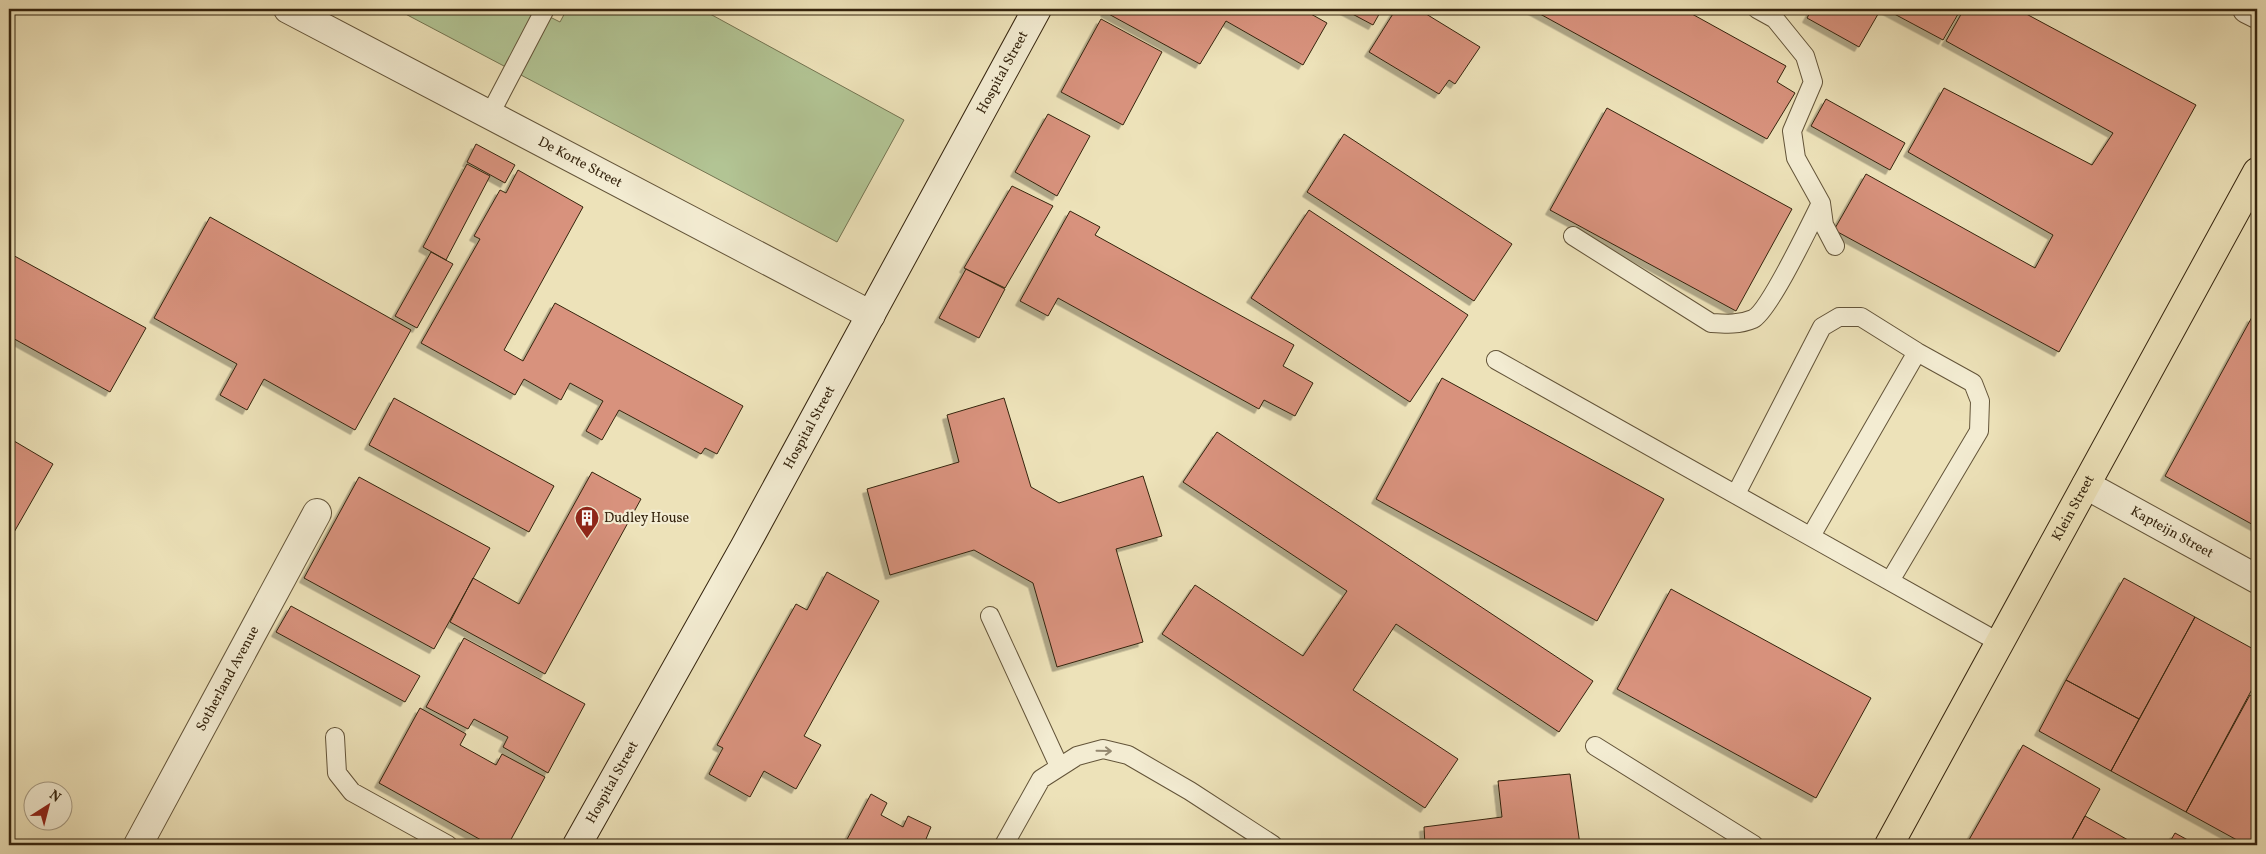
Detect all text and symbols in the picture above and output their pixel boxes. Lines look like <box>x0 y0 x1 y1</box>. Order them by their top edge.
street label: Hospital Street <box>972 27 1033 117</box>
street label: De Korte Street <box>535 132 626 192</box>
street label: Hospital Street <box>779 382 840 472</box>
street label: Klein Street <box>2048 472 2099 544</box>
street label: Kapteijn Street <box>2127 502 2217 563</box>
building icon: Dudley House <box>574 505 600 539</box>
place label: Dudley House <box>604 509 690 528</box>
street label: Sotherland Avenue <box>192 622 264 735</box>
street label: Hospital Street <box>581 737 643 827</box>
one-way arrow <box>1096 746 1112 756</box>
north arrow <box>22 782 72 832</box>
text: N <box>45 786 64 807</box>

